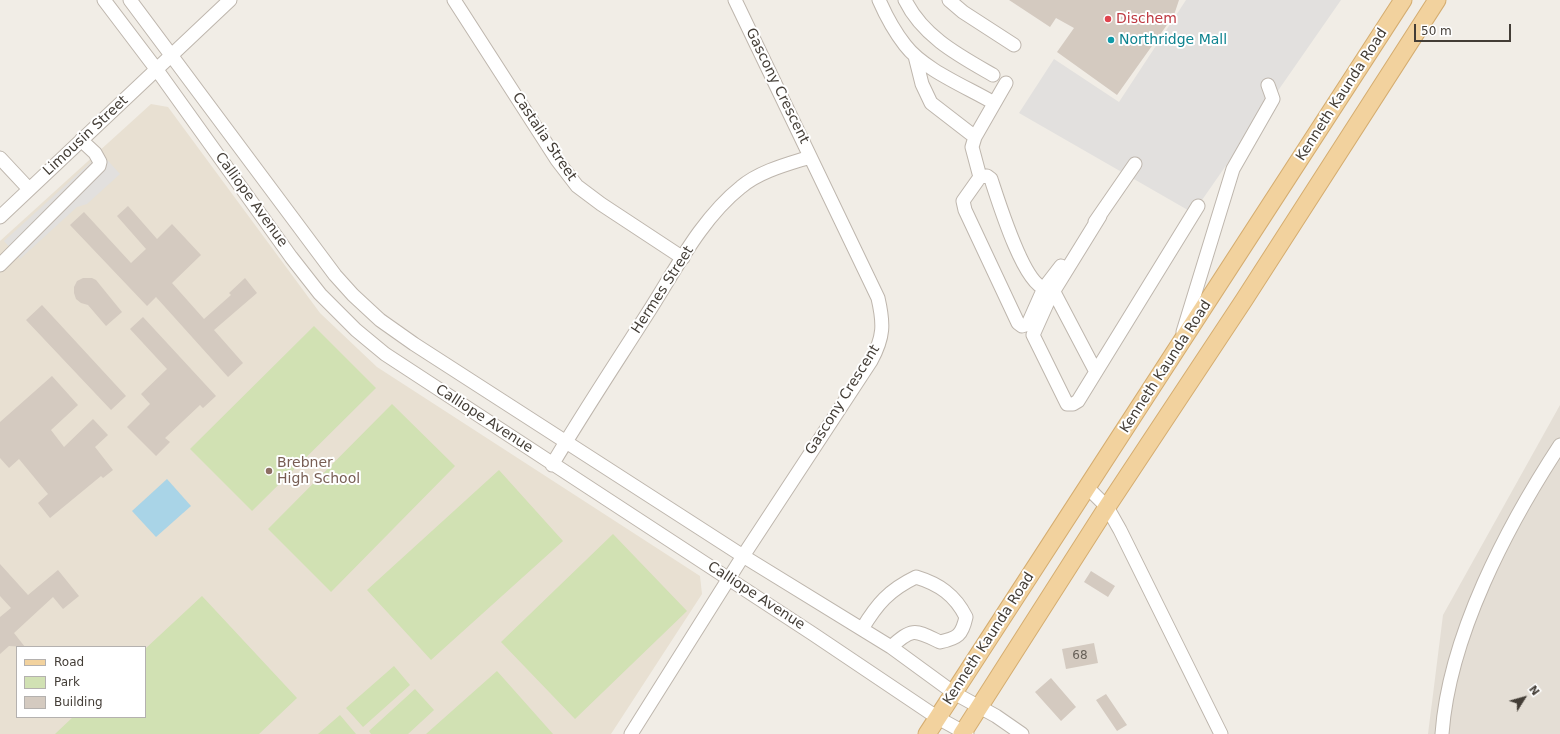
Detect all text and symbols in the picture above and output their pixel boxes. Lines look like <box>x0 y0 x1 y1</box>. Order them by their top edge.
place label: Dischem <box>1116 11 1177 27</box>
marker: Dischem <box>1103 14 1113 24</box>
scale bar <box>1416 16 1513 42</box>
text: 50 m <box>1421 24 1452 38</box>
street label: Gascony Crescent <box>742 26 812 146</box>
street label: Kenneth Kaunda Road <box>1293 26 1391 164</box>
place label: Northridge Mall <box>1119 32 1227 48</box>
marker: Northridge Mall <box>1106 35 1116 45</box>
street label: Castalia Street <box>508 90 580 184</box>
street label: Limousin Street <box>40 92 132 180</box>
street label: Calliope Avenue <box>211 150 291 250</box>
street label: Hermes Street <box>628 243 698 337</box>
street label: Kenneth Kaunda Road <box>1117 298 1215 436</box>
street label: Gascony Crescent <box>802 342 884 458</box>
street label: Calliope Avenue <box>432 381 536 457</box>
place label: Brebner High School <box>277 455 360 488</box>
marker: Brebner High School <box>264 466 274 476</box>
street label: Calliope Avenue <box>704 558 808 634</box>
street label: Kenneth Kaunda Road <box>940 570 1038 708</box>
legend <box>16 646 146 718</box>
house number: 68 <box>1072 649 1088 663</box>
text: Road <box>54 655 84 669</box>
text: Park <box>54 675 80 689</box>
north arrow <box>1504 678 1544 718</box>
text: N <box>1526 683 1542 698</box>
text: Building <box>54 695 103 709</box>

